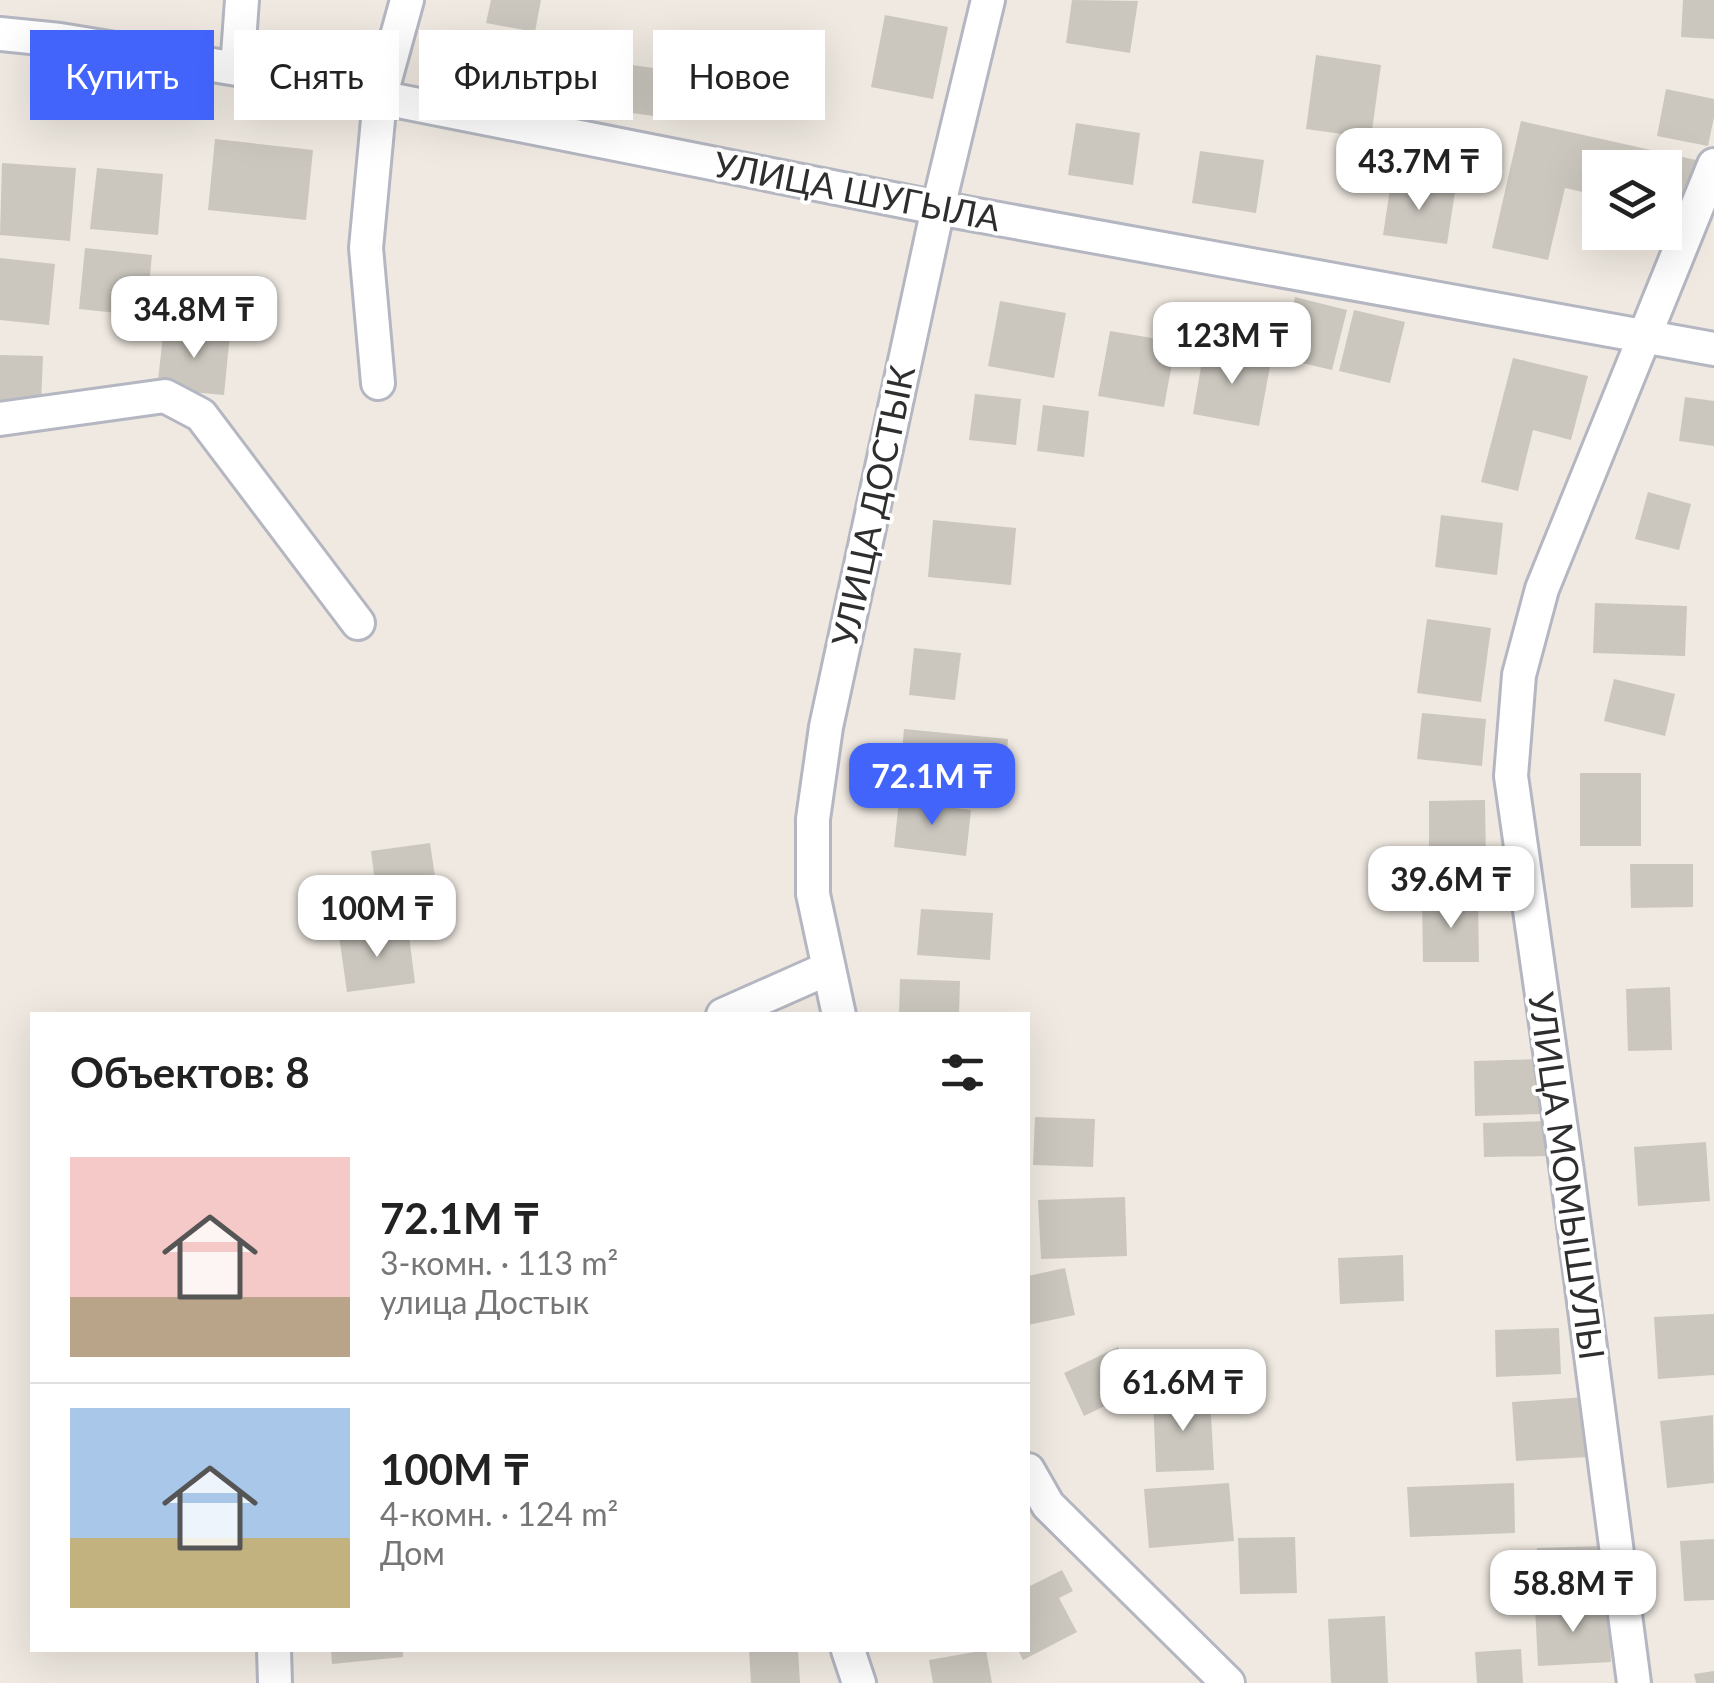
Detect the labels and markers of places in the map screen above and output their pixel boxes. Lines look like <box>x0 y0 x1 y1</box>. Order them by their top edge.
pin: 43.7M ₸ <box>1327 128 1511 213</box>
pin: 34.8M ₸ <box>102 276 286 361</box>
pin: 123M ₸ <box>1151 302 1313 387</box>
pin: 72.1M ₸ <box>840 743 1024 828</box>
pin: 39.6M ₸ <box>1359 846 1543 931</box>
pin: 100M ₸ <box>296 875 458 960</box>
pin: 61.6M ₸ <box>1091 1349 1275 1434</box>
pin: 58.8M ₸ <box>1481 1550 1665 1635</box>

